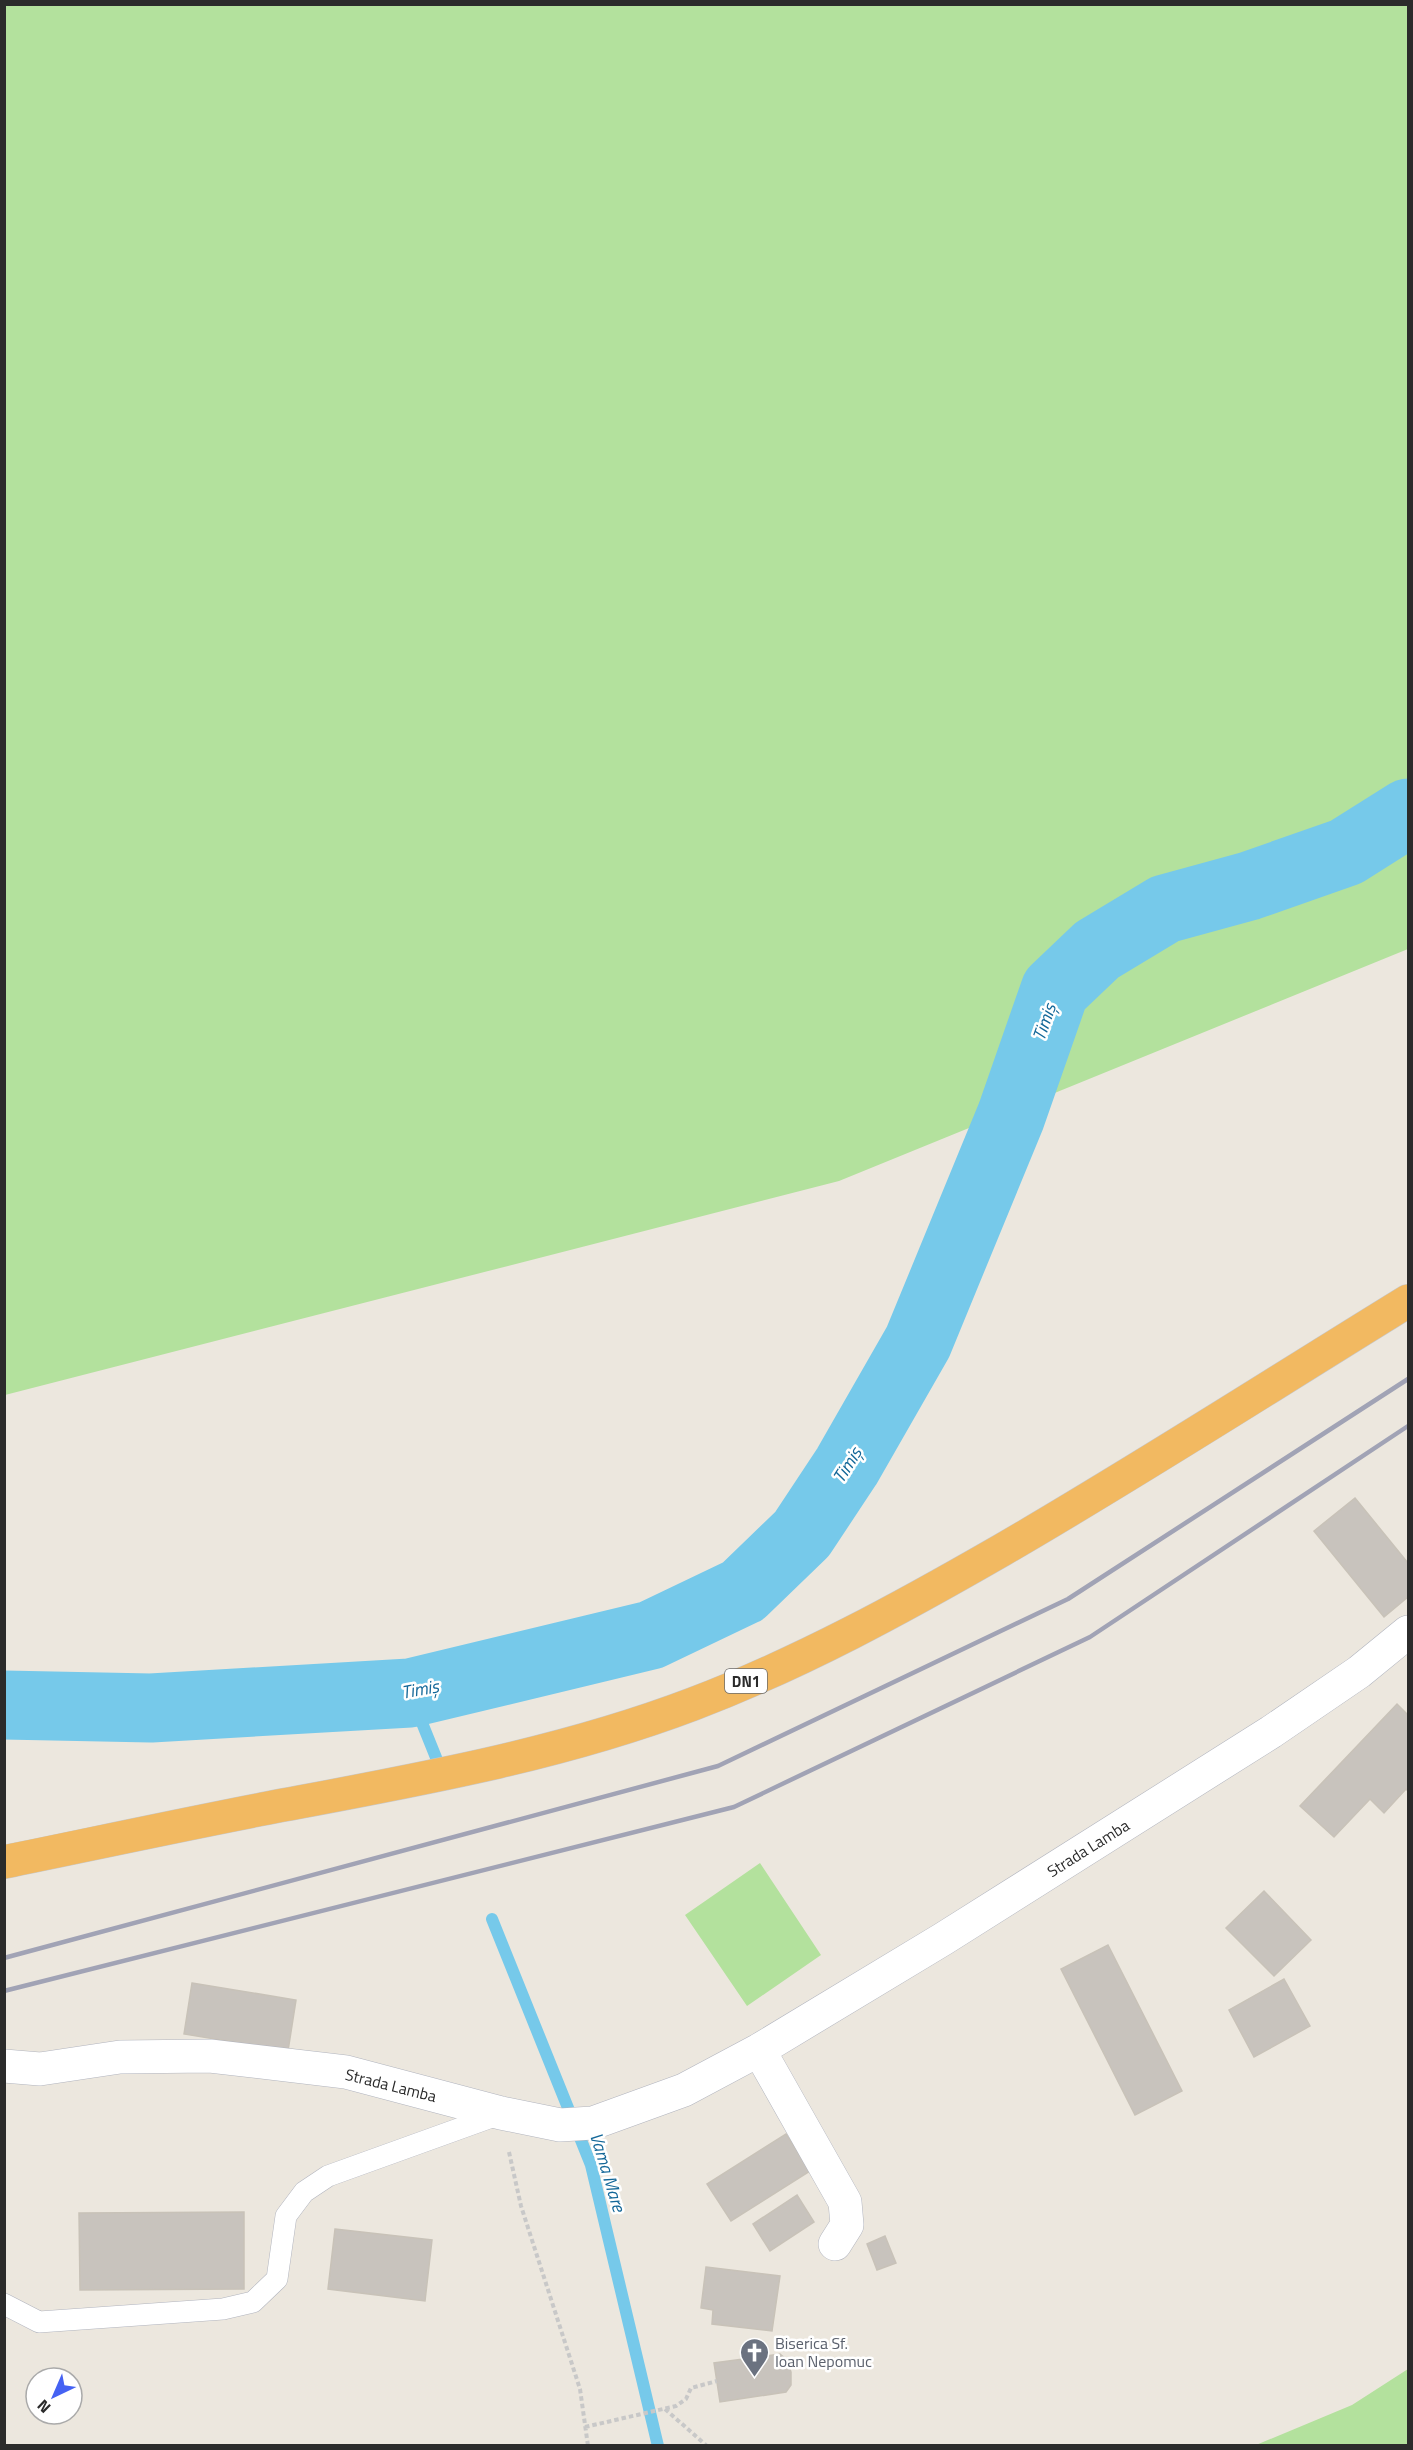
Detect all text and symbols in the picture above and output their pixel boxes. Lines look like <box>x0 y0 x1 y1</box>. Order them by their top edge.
water label: Timiș <box>1025 999 1063 1044</box>
water label: Timiș <box>826 1441 869 1488</box>
road number: DN1 <box>725 1669 767 1693</box>
water label: Timiș <box>399 1672 442 1706</box>
street label: Strada Lamba <box>1042 1813 1134 1883</box>
street label: Strada Lamba <box>343 2062 439 2108</box>
water label: Vama Mare <box>583 2129 633 2217</box>
place label: Biserica Sf. Ioan Nepomuc <box>775 2331 872 2373</box>
church icon: Biserica Sf. Ioan Nepomuc <box>738 2336 770 2378</box>
north arrow <box>24 2366 84 2426</box>
text: N <box>31 2394 56 2419</box>

